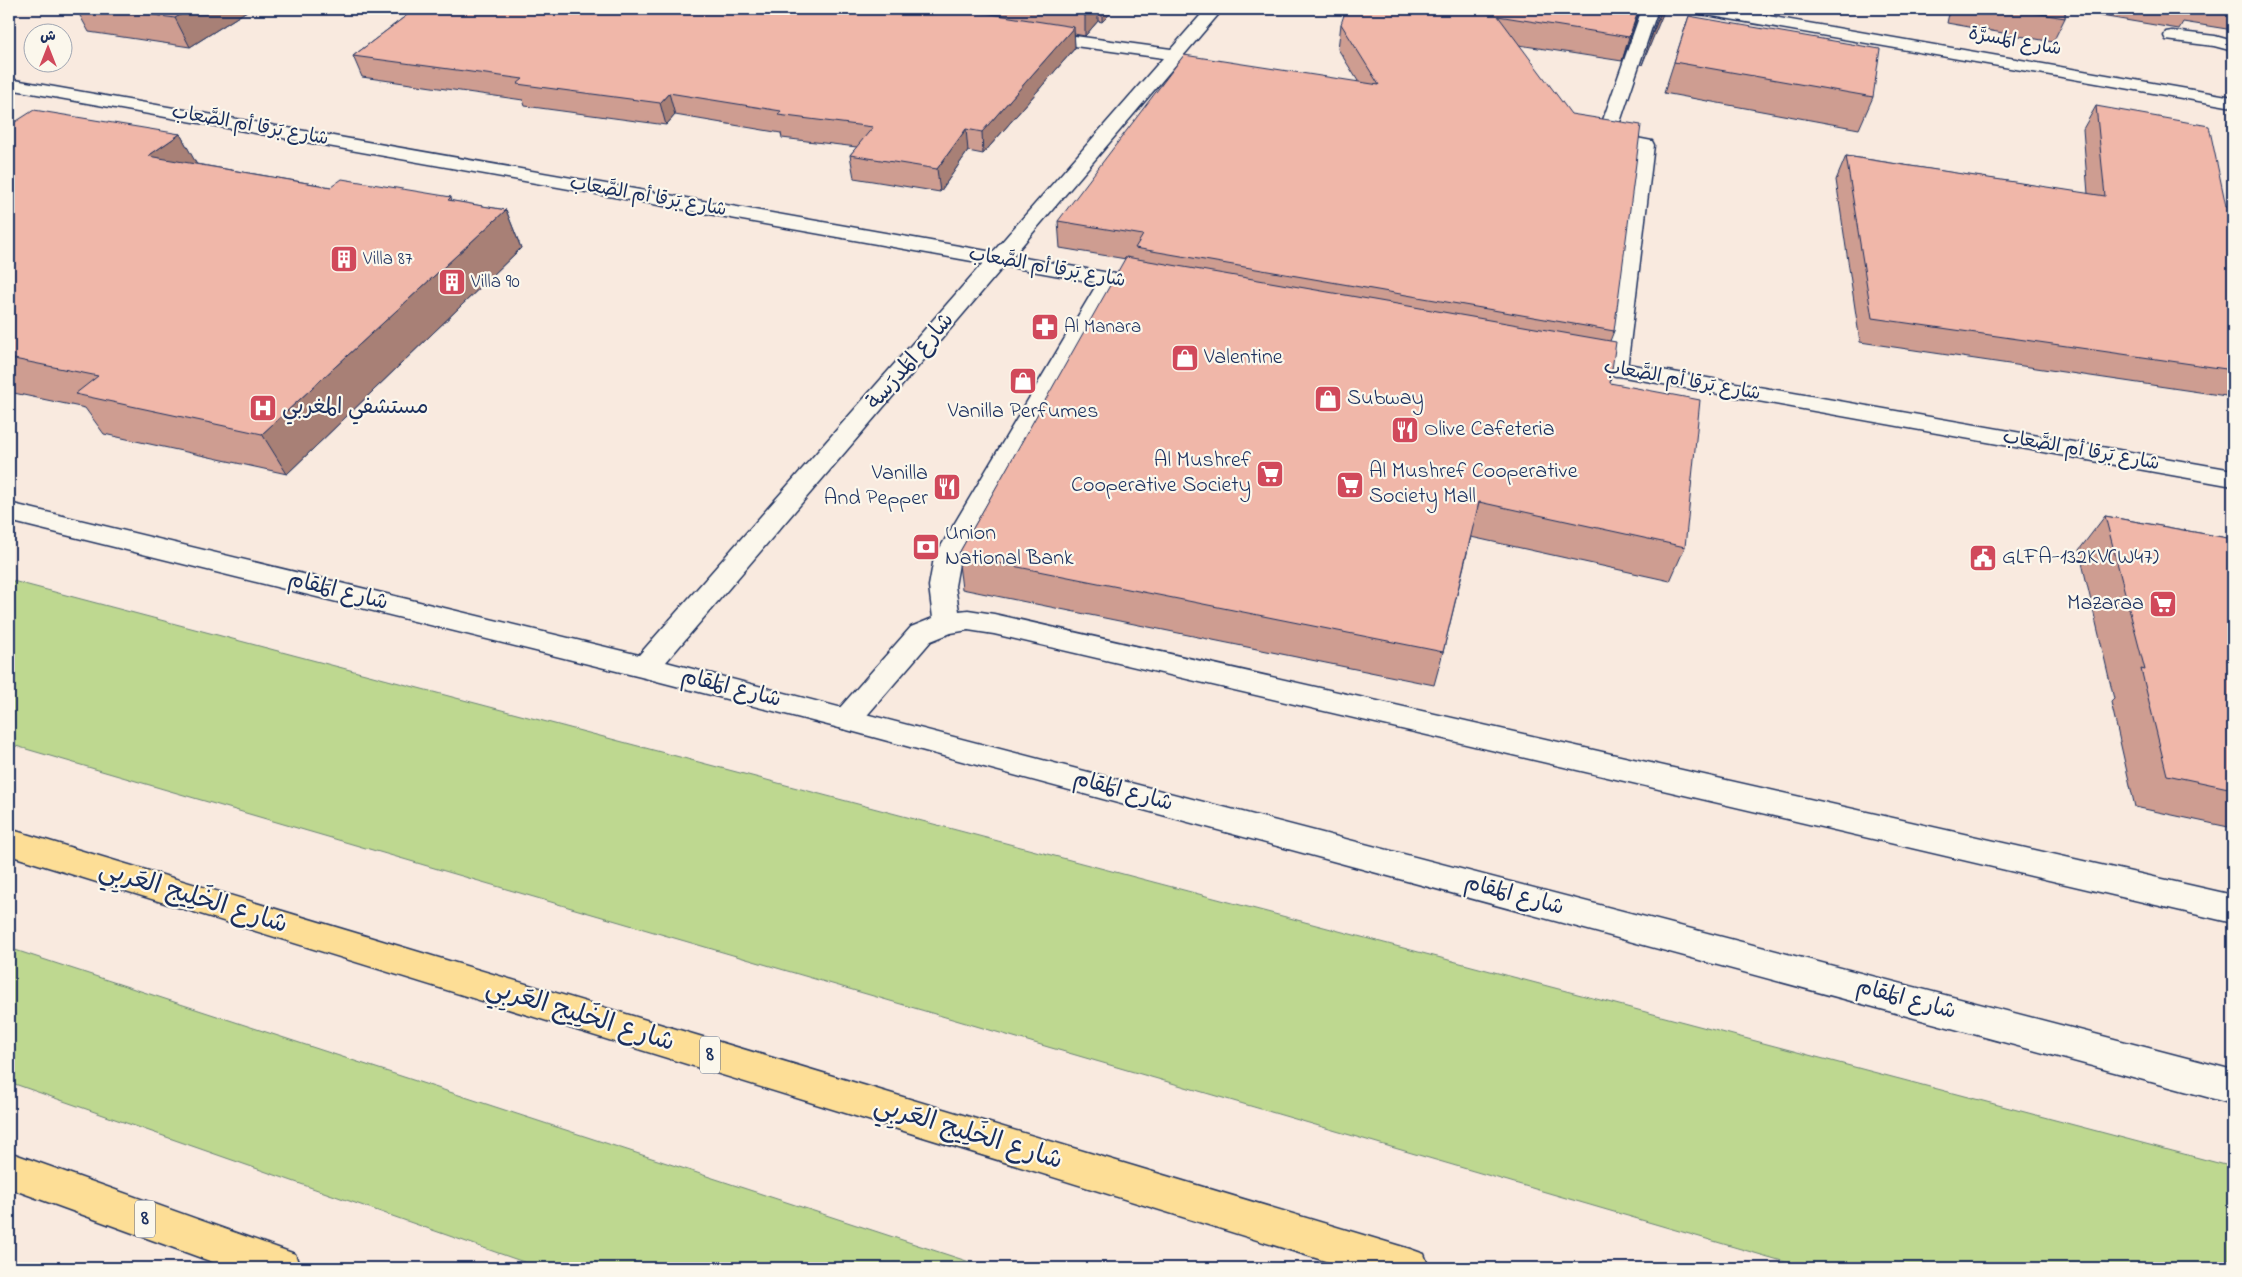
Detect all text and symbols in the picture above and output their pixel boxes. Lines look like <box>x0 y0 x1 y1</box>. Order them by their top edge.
street label: شارع المَسرَّة <box>1966 21 2064 63</box>
north arrow <box>22 22 72 72</box>
text: ش <box>40 26 56 47</box>
street label: شارع بَرقا أم الصَّعاب <box>169 99 331 153</box>
street label: شارع بَرقا أم الصَّعاب <box>567 170 729 224</box>
street label: شارع بَرقا أم الصَّعاب <box>966 241 1128 295</box>
building icon: Villa 87 <box>329 244 359 274</box>
place label: Villa 87 <box>362 246 413 273</box>
building icon: Villa 90 <box>437 267 467 297</box>
place label: Villa 90 <box>470 269 520 296</box>
street label: شارع المَدرَسة <box>860 306 962 418</box>
pharmacy icon: Al Manara <box>1030 312 1060 342</box>
place label: Al Manara <box>1064 314 1141 341</box>
place label: Valentine <box>1203 342 1283 374</box>
shop icon: Valentine <box>1170 343 1200 373</box>
street label: شارع بَرقا أم الصَّعاب <box>1601 354 1763 408</box>
shop icon: Vanilla Perfumes <box>1008 366 1038 396</box>
place label: Subway <box>1347 383 1424 416</box>
shop icon: Subway <box>1313 384 1343 414</box>
place label: مستشفي المغربي <box>282 392 429 425</box>
hospital icon: مستشفي المغربي <box>248 393 278 423</box>
place label: Vanilla Perfumes <box>947 396 1098 428</box>
place label: Olive Cafeteria <box>1424 414 1555 446</box>
restaurant icon: Olive Cafeteria <box>1390 415 1420 445</box>
street label: شارع بَرقا أم الصَّعاب <box>2000 424 2162 478</box>
place label: Al Mushref Cooperative Society <box>1071 445 1252 503</box>
place label: Al Mushref Cooperative Society Mall <box>1369 456 1578 514</box>
place label: Vanilla And Pepper <box>824 458 928 515</box>
supermarket icon: Al Mushref Cooperative Society <box>1255 459 1285 489</box>
supermarket icon: Al Mushref Cooperative Society Mall <box>1335 470 1365 500</box>
restaurant icon: Vanilla And Pepper <box>932 472 962 502</box>
place label: Union National Bank <box>945 518 1074 575</box>
bank icon: Union National Bank <box>911 532 941 562</box>
place label: GLFA-132KV(W47) <box>2002 542 2159 574</box>
public building icon: GLFA-132KV(W47) <box>1968 543 1998 573</box>
street label: شارع المَقام <box>285 564 391 620</box>
place label: Mazaraa <box>2067 588 2144 620</box>
supermarket icon: Mazaraa <box>2148 589 2178 619</box>
street label: شارع المَقام <box>678 661 784 717</box>
street label: شارع المَقام <box>1070 763 1176 821</box>
street label: شارع الخَلِيج العَربِي <box>94 851 292 946</box>
street label: شارع المَقام <box>1461 867 1567 925</box>
street label: شارع الخَلِيج العَربِي <box>481 969 679 1064</box>
street label: شارع المَقام <box>1853 971 1959 1029</box>
road number: 8 <box>700 1036 720 1074</box>
street label: شارع الخَلِيج العَربِي <box>869 1087 1067 1182</box>
road number: 8 <box>135 1200 155 1238</box>

